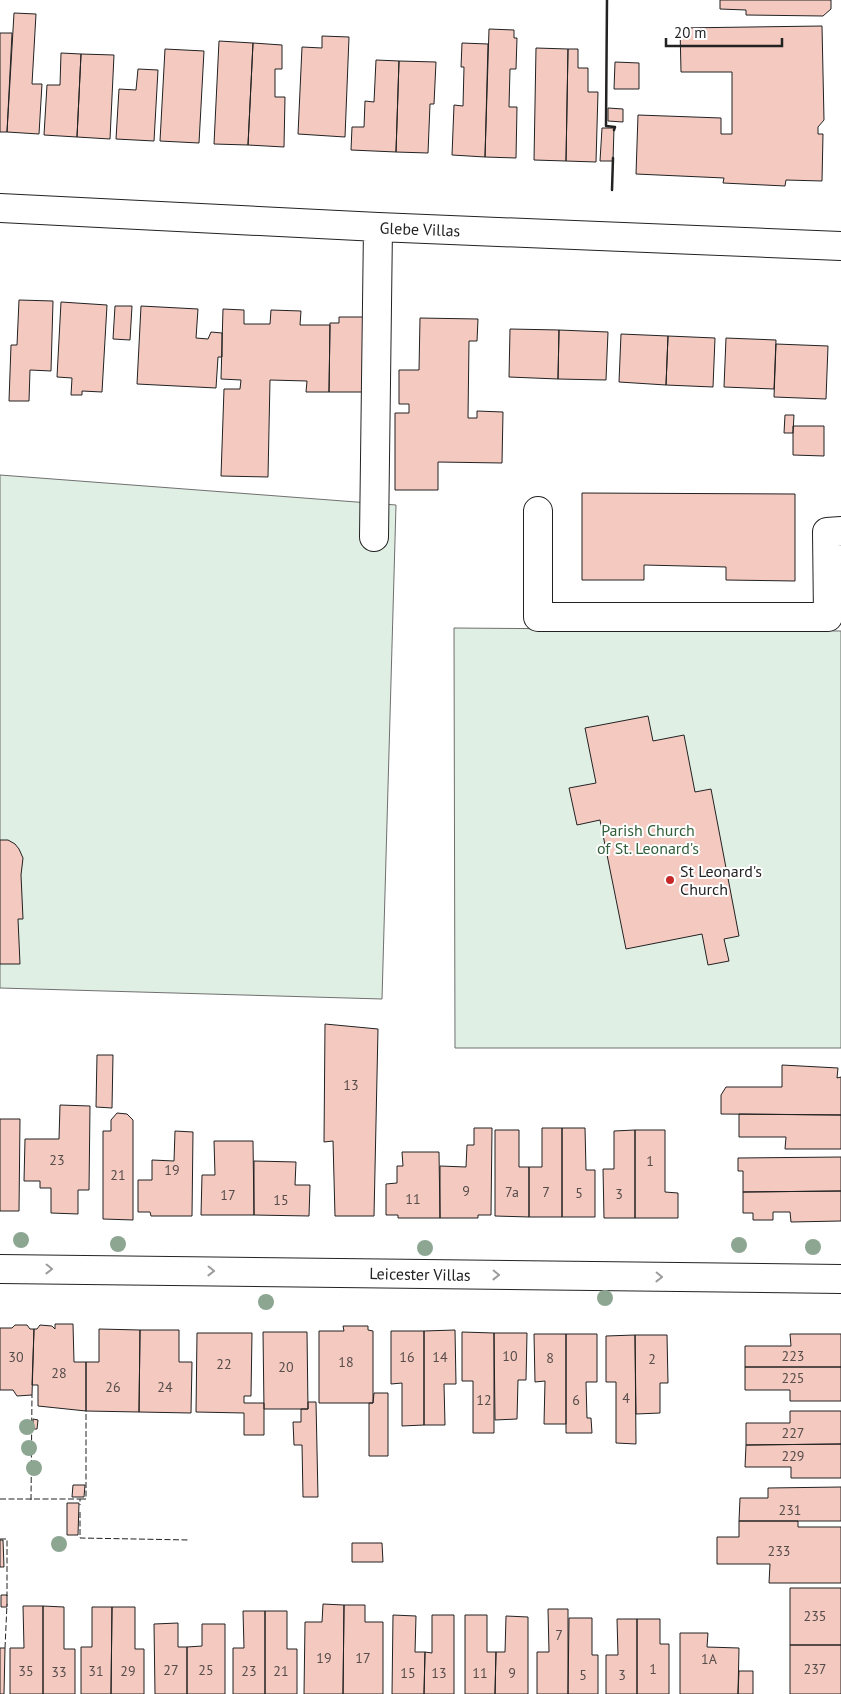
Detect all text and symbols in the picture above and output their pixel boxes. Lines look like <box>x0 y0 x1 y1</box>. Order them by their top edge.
scale bar <box>666 15 782 47</box>
text: 20 m <box>674 23 707 42</box>
street label: Glebe Villas <box>379 218 461 240</box>
park label: Parish Church of St. Leonard's <box>597 820 699 858</box>
place label: St Leonard's Church <box>680 861 762 899</box>
marker: St Leonard's Church <box>664 874 676 886</box>
house number: 13 <box>343 1076 359 1094</box>
house number: 23 <box>49 1151 65 1169</box>
house number: 1 <box>646 1152 654 1170</box>
house number: 19 <box>164 1161 180 1179</box>
house number: 21 <box>110 1166 126 1184</box>
house number: 9 <box>462 1182 470 1200</box>
house number: 7a <box>505 1183 519 1201</box>
house number: 7 <box>542 1183 550 1201</box>
house number: 5 <box>575 1184 583 1202</box>
house number: 3 <box>615 1185 623 1203</box>
house number: 17 <box>220 1186 236 1204</box>
house number: 11 <box>405 1190 421 1208</box>
house number: 15 <box>273 1191 289 1209</box>
street label: Leicester Villas <box>369 1263 471 1285</box>
one-way arrow <box>45 1264 53 1274</box>
one-way arrow <box>208 1266 215 1276</box>
one-way arrow <box>492 1270 500 1280</box>
one-way arrow <box>655 1272 663 1282</box>
house number: 10 <box>502 1347 518 1365</box>
house number: 223 <box>782 1347 804 1365</box>
house number: 30 <box>8 1348 24 1366</box>
house number: 16 <box>399 1348 415 1366</box>
house number: 14 <box>432 1348 448 1366</box>
house number: 8 <box>546 1349 554 1367</box>
house number: 2 <box>648 1350 656 1368</box>
house number: 18 <box>338 1353 354 1371</box>
house number: 22 <box>216 1355 232 1373</box>
house number: 20 <box>278 1358 294 1376</box>
house number: 28 <box>51 1364 67 1382</box>
house number: 225 <box>782 1369 804 1387</box>
house number: 26 <box>105 1378 121 1396</box>
house number: 24 <box>157 1378 173 1396</box>
house number: 4 <box>622 1389 630 1407</box>
house number: 12 <box>476 1391 492 1409</box>
house number: 6 <box>572 1391 580 1409</box>
house number: 227 <box>782 1424 804 1442</box>
house number: 229 <box>782 1447 804 1465</box>
house number: 231 <box>779 1501 801 1519</box>
house number: 233 <box>768 1542 790 1560</box>
house number: 235 <box>804 1607 826 1625</box>
house number: 7 <box>555 1626 563 1644</box>
house number: 19 <box>316 1649 332 1667</box>
house number: 17 <box>355 1649 371 1667</box>
house number: 1A <box>701 1650 718 1668</box>
house number: 1 <box>649 1660 657 1678</box>
house number: 237 <box>804 1660 826 1678</box>
house number: 27 <box>163 1661 179 1679</box>
house number: 25 <box>198 1661 214 1679</box>
house number: 35 <box>18 1662 34 1680</box>
house number: 31 <box>88 1662 104 1680</box>
house number: 29 <box>120 1662 136 1680</box>
house number: 23 <box>241 1662 257 1680</box>
house number: 21 <box>273 1662 289 1680</box>
house number: 33 <box>51 1663 67 1681</box>
house number: 15 <box>400 1664 416 1682</box>
house number: 13 <box>431 1664 447 1682</box>
house number: 11 <box>472 1664 488 1682</box>
house number: 9 <box>508 1664 516 1682</box>
house number: 5 <box>579 1666 587 1684</box>
house number: 3 <box>618 1666 626 1684</box>

